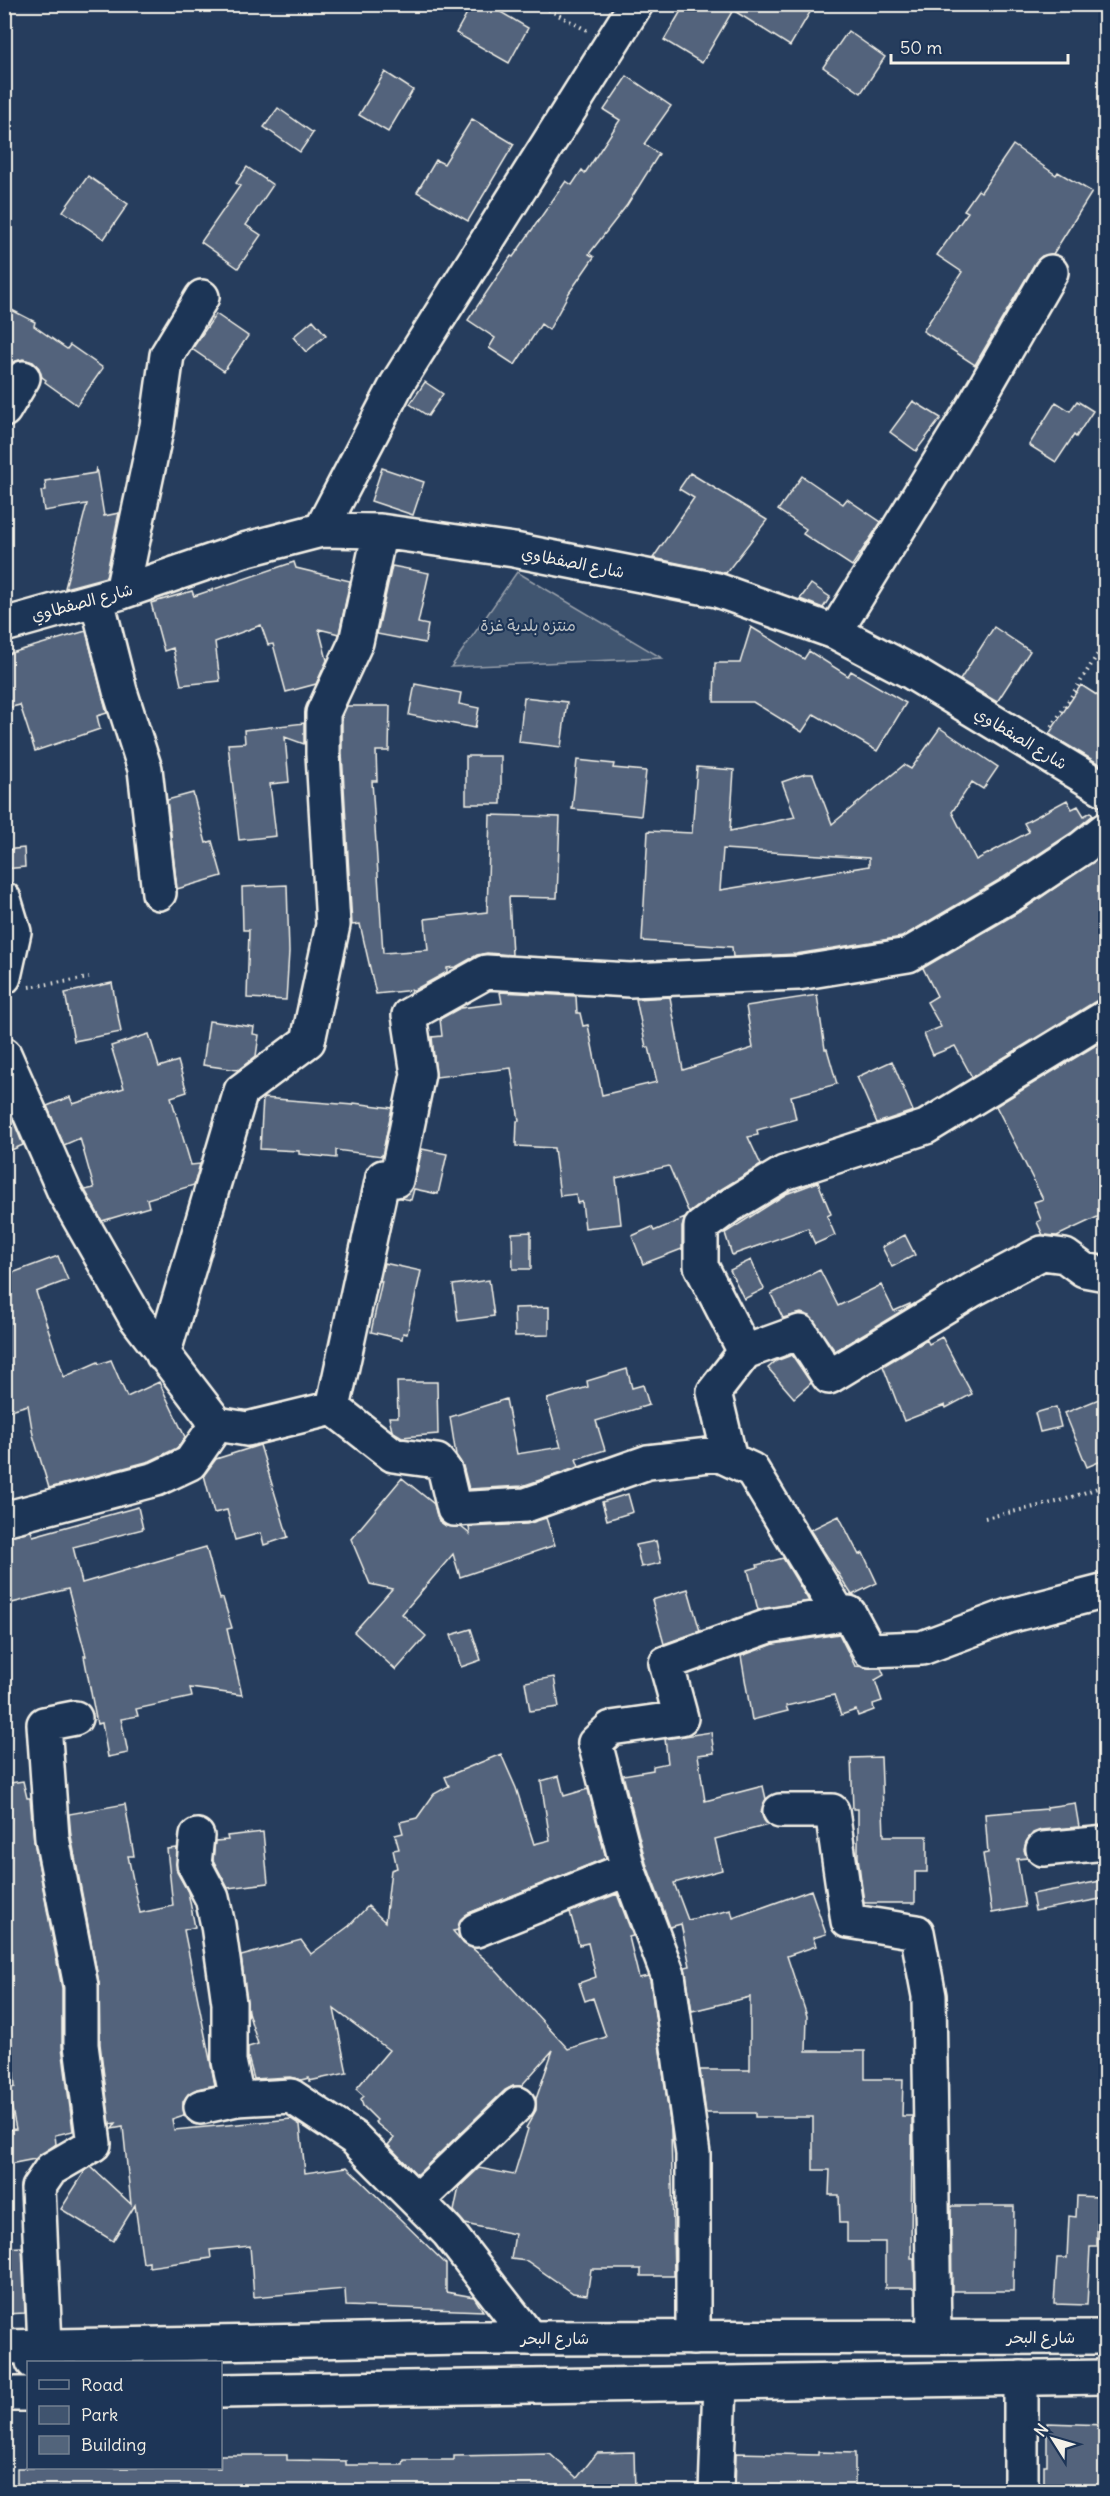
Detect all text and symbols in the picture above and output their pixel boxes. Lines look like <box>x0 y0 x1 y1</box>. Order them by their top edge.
scale bar <box>891 27 1068 65</box>
text: 50 m <box>900 36 942 59</box>
street label: شارع الصفطاوي <box>519 542 626 584</box>
street label: شارع الصفطاوي <box>29 579 135 627</box>
park label: منتزه بلدية غزة <box>480 615 576 635</box>
street label: شارع الصفطاوي <box>970 703 1071 775</box>
street label: شارع البحر <box>1005 2327 1075 2349</box>
street label: شارع البحر <box>519 2328 589 2350</box>
legend <box>27 2361 222 2469</box>
text: Road <box>81 2373 124 2396</box>
text: Park <box>81 2403 118 2426</box>
north arrow <box>1023 2409 1083 2469</box>
text: N <box>1030 2420 1052 2440</box>
text: Building <box>81 2433 146 2456</box>

